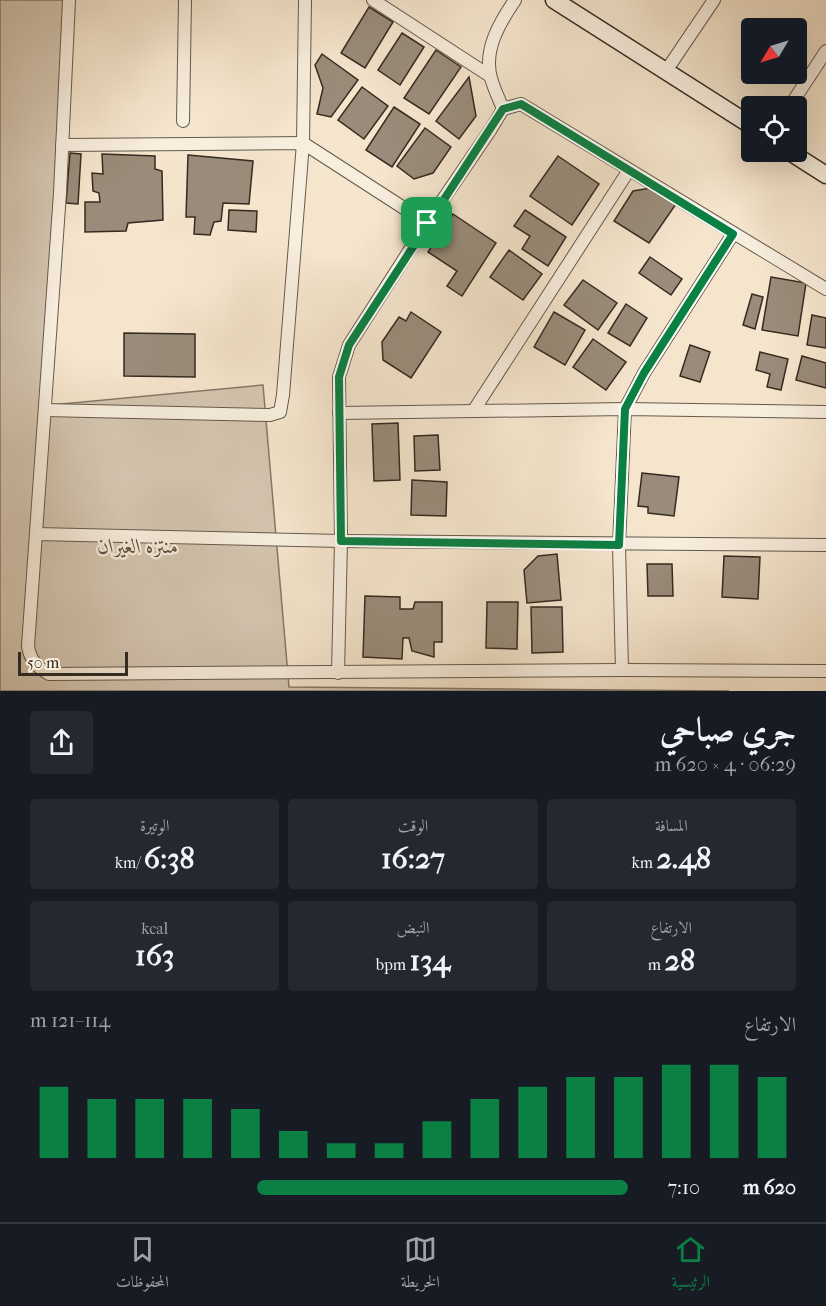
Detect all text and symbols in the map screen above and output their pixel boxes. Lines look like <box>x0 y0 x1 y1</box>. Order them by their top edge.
north arrow <box>741 18 807 84</box>
map controls <box>741 18 807 162</box>
button: locate <box>741 96 807 162</box>
pin <box>401 197 452 248</box>
icon: arrive <box>410 206 443 239</box>
park label: منتزه الغيران <box>97 534 179 558</box>
scale bar <box>18 649 128 676</box>
text: 50 m <box>27 653 59 672</box>
button: share <box>30 711 93 774</box>
text: جري صباحي <box>660 711 796 750</box>
text: 06:29 · 4 × 620 m <box>655 753 796 776</box>
text: الوتيرة <box>140 816 169 835</box>
text: الوقت <box>398 816 428 835</box>
text: المسافة <box>655 816 688 835</box>
text: 6:38 <box>144 841 195 876</box>
text: 16:27 <box>381 841 445 876</box>
text: 2.48 <box>656 841 711 876</box>
text: /km <box>115 853 144 872</box>
text: km <box>631 853 656 872</box>
text: النبض <box>397 918 430 937</box>
text: الارتفاع <box>651 918 692 937</box>
text: kcal <box>141 919 168 938</box>
text: 163 <box>135 938 174 973</box>
text: 134 <box>410 943 450 978</box>
text: 28 <box>664 943 695 978</box>
text: bpm <box>376 955 410 974</box>
text: m <box>648 955 664 974</box>
text: 114–121 m <box>30 1009 110 1032</box>
text: الارتفاع <box>744 1013 796 1036</box>
text: 7:10 <box>667 1176 700 1199</box>
text: 620 m <box>743 1176 796 1199</box>
tab: المحفوظات <box>116 1233 169 1297</box>
tab: الخريطة <box>401 1233 440 1297</box>
tab: الرئيسية <box>672 1233 710 1297</box>

